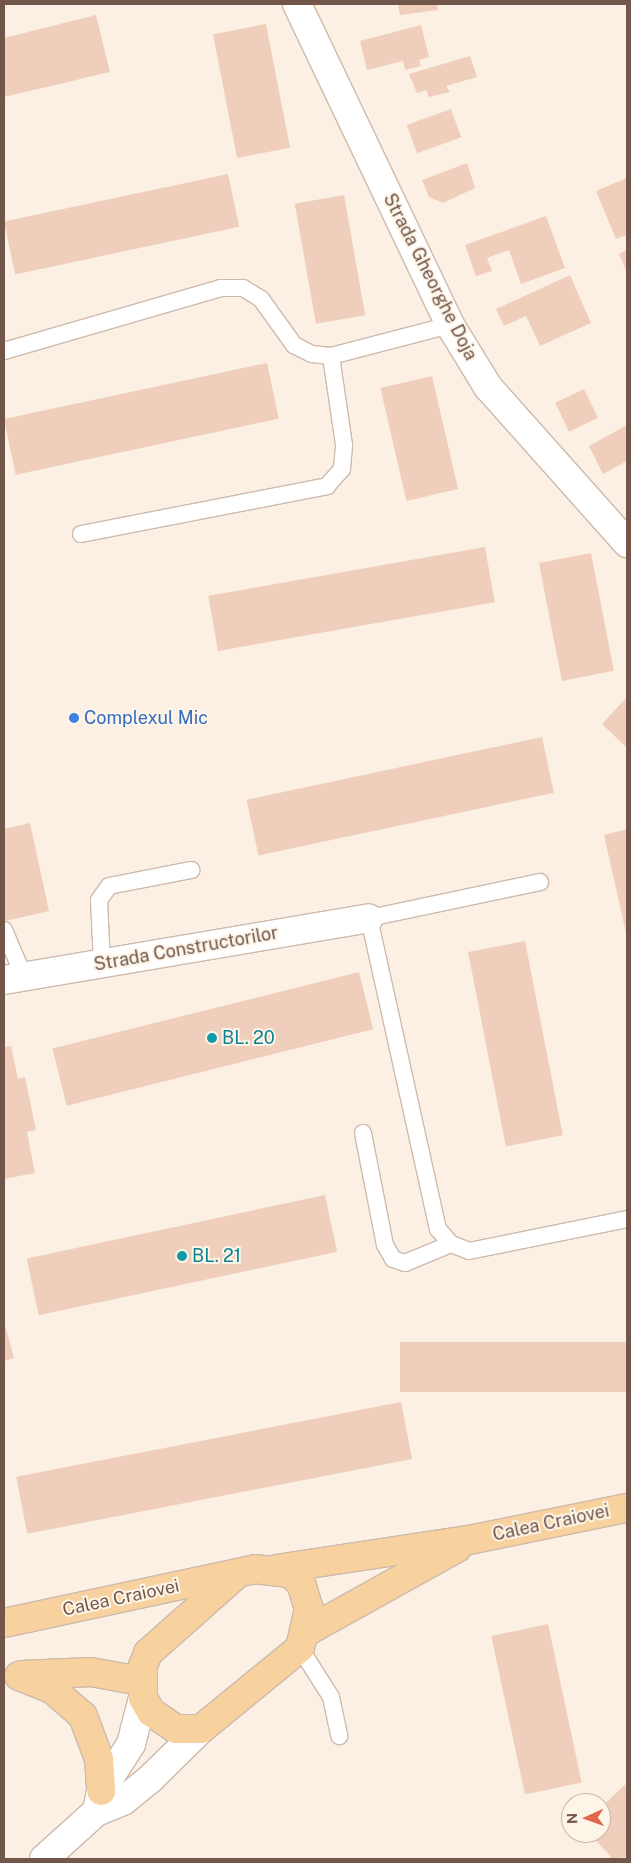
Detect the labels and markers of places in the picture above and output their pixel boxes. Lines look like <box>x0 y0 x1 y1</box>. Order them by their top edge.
place label: Complexul Mic <box>84 707 208 729</box>
marker: Complexul Mic <box>68 712 80 724</box>
place label: BL. 20 <box>222 1027 275 1049</box>
marker: BL. 20 <box>206 1032 218 1044</box>
place label: BL. 21 <box>192 1245 241 1267</box>
marker: BL. 21 <box>176 1250 188 1262</box>

